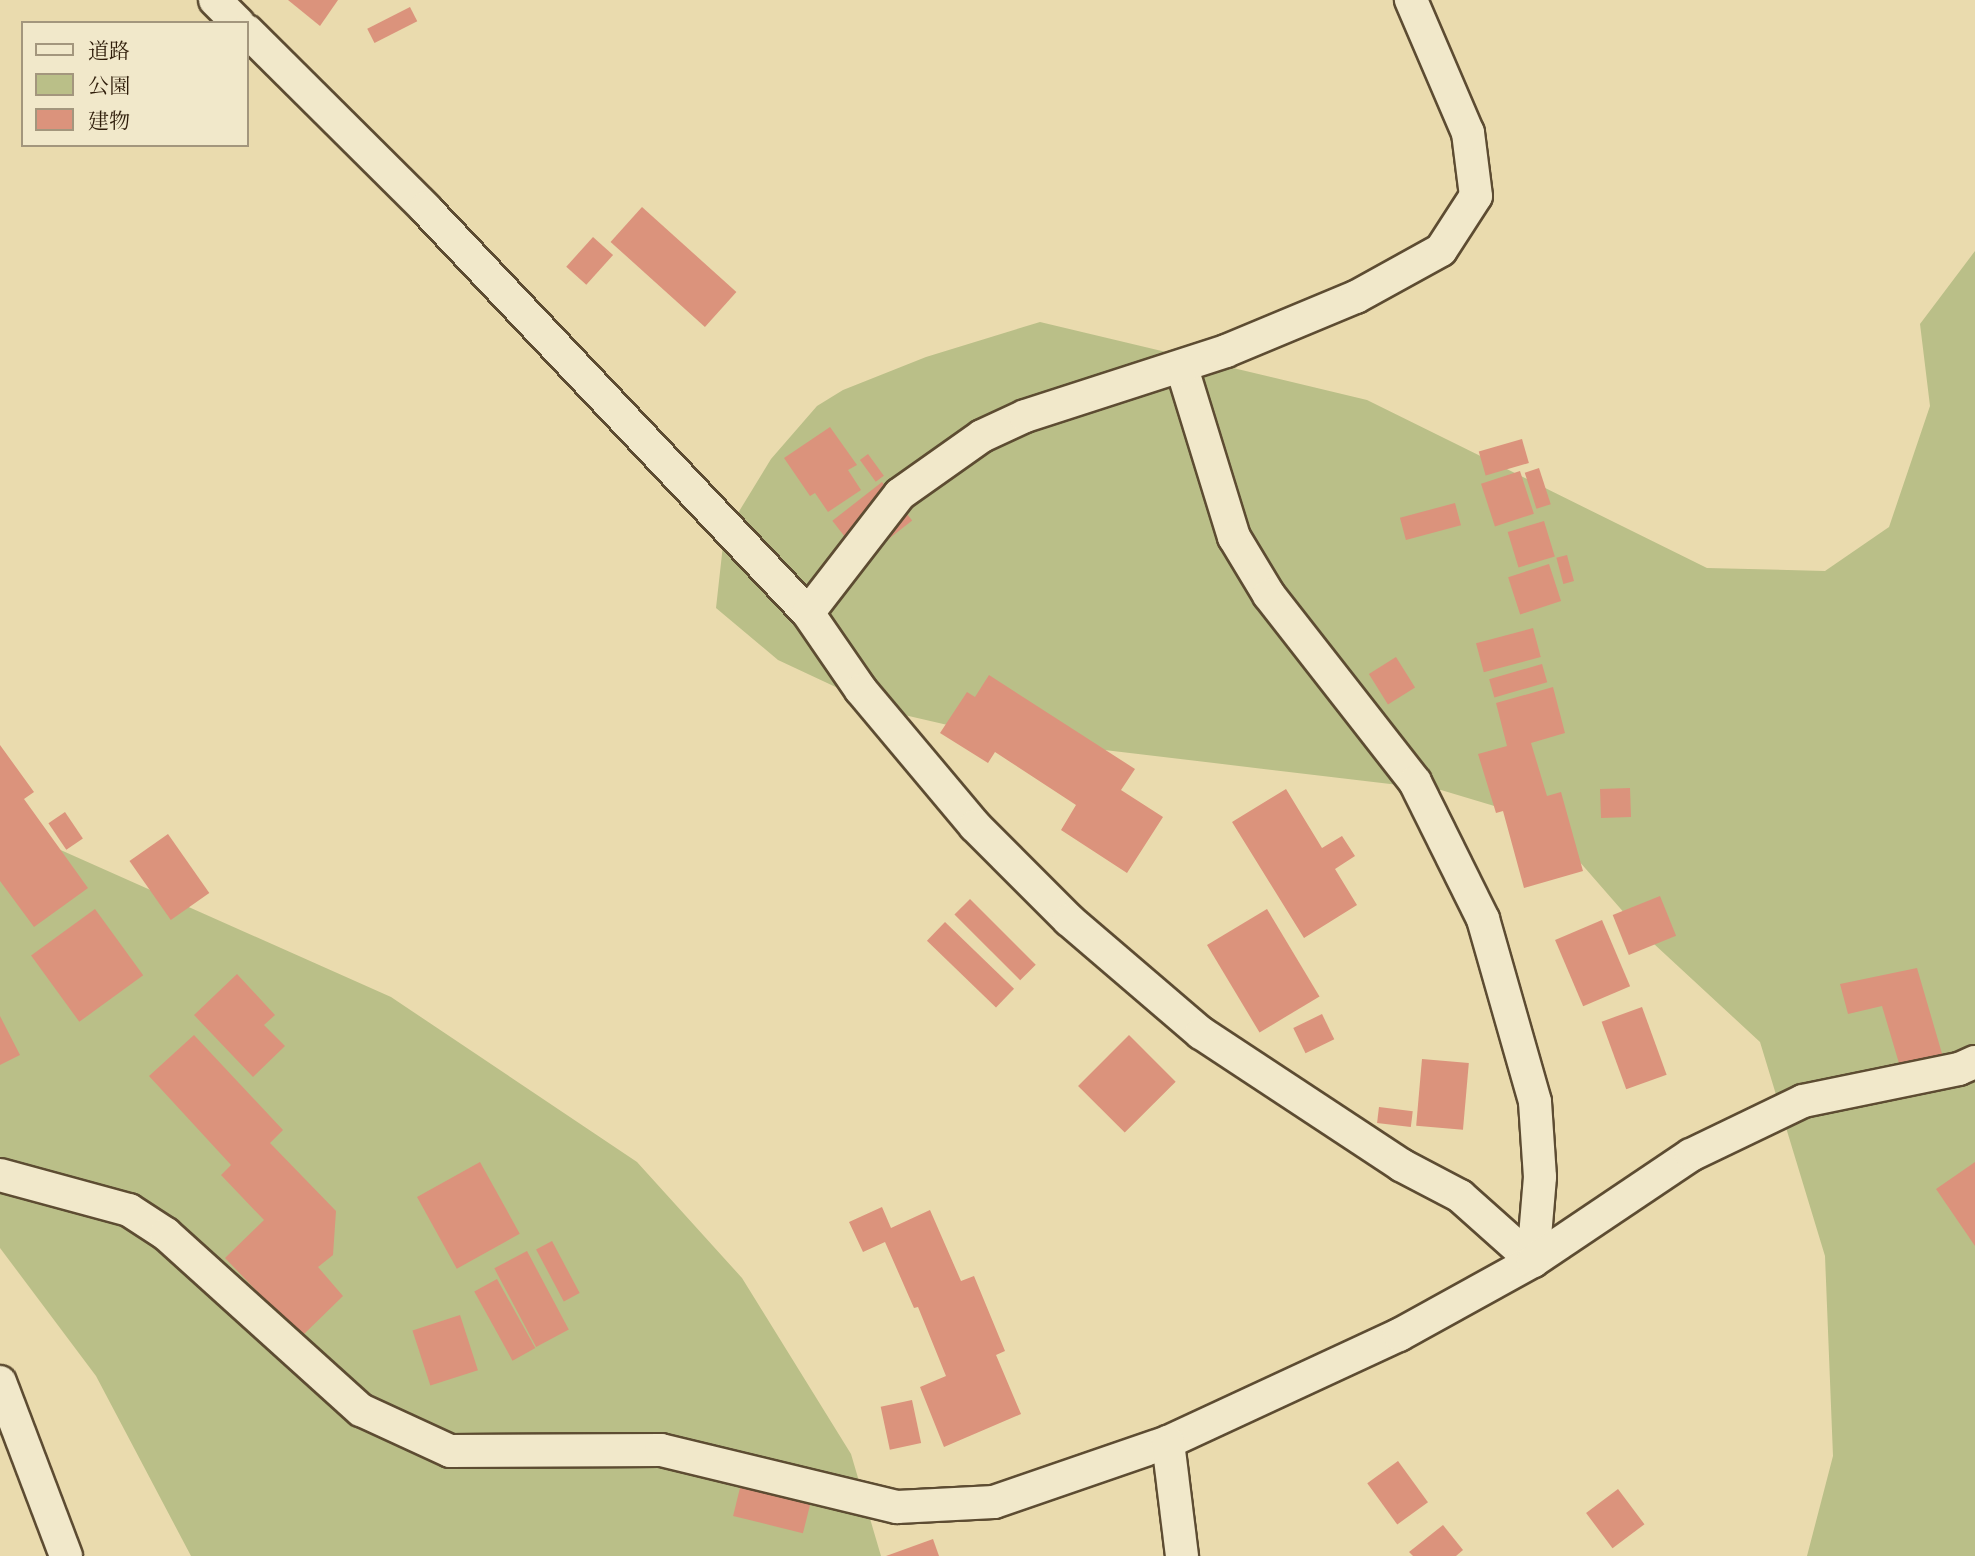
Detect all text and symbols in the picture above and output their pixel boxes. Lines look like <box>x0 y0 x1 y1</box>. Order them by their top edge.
legend <box>21 21 248 147</box>
text: 道路 <box>88 42 130 63</box>
text: 公園 <box>88 77 130 98</box>
text: 建物 <box>88 112 130 133</box>

